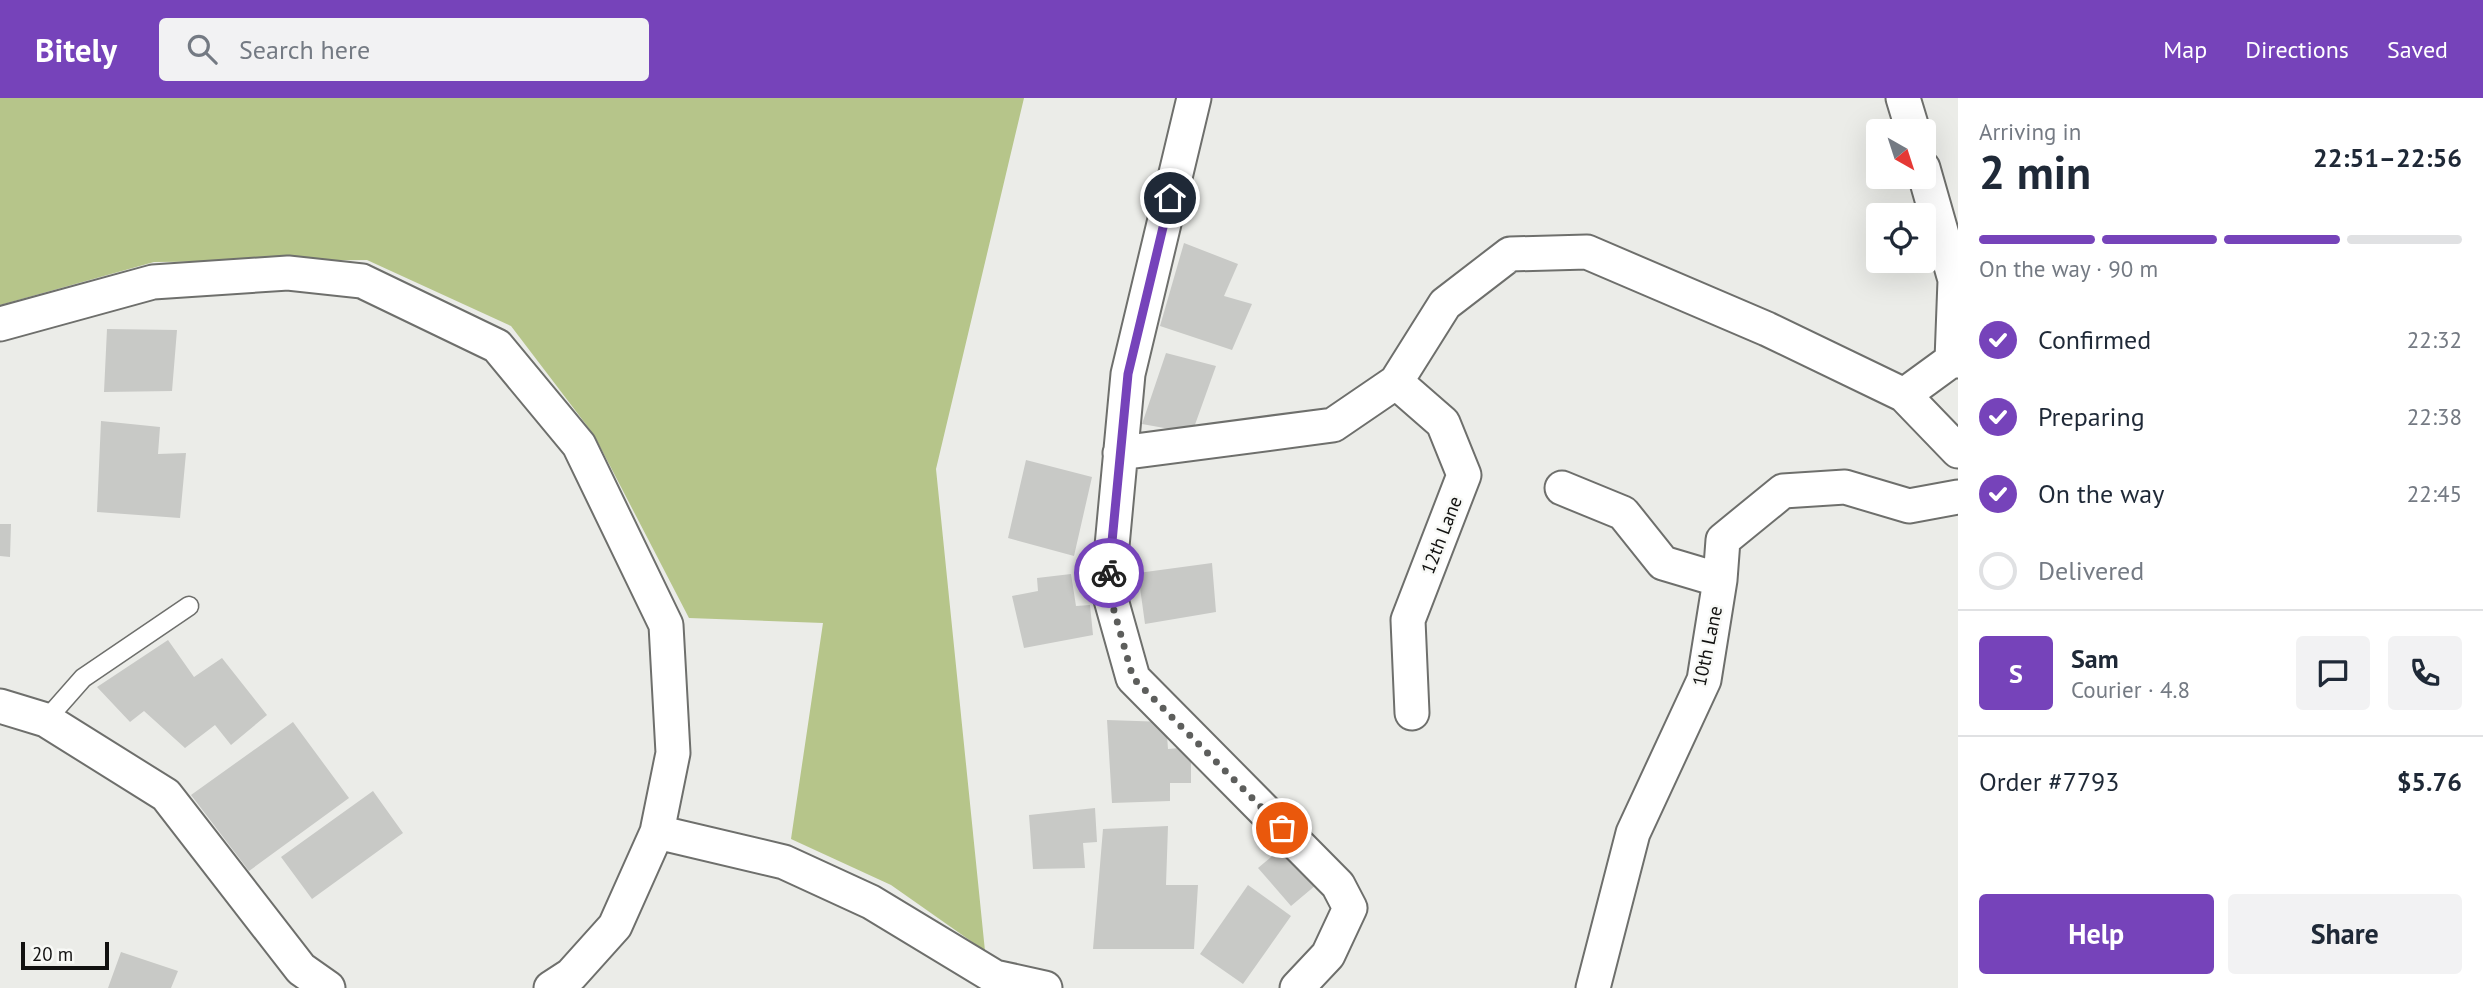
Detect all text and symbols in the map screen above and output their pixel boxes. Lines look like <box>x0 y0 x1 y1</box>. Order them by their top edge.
search box <box>159 18 649 81</box>
text: Bitely <box>35 28 117 71</box>
icon: search <box>183 30 221 68</box>
text: Search here <box>239 33 370 66</box>
text: Map <box>2163 34 2207 65</box>
text: Directions <box>2245 34 2349 65</box>
text: Saved <box>2387 34 2448 65</box>
text: Arriving in <box>1979 117 2081 146</box>
north arrow <box>1866 119 1936 189</box>
map controls <box>1866 119 1936 273</box>
text: 22:51–22:56 <box>2313 141 2462 174</box>
text: 2 min <box>1979 142 2091 202</box>
pin <box>1140 168 1200 228</box>
icon: home <box>1151 179 1189 217</box>
button: locate <box>1866 203 1936 273</box>
text: On the way · 90 m <box>1979 254 2158 283</box>
icon: check <box>1979 321 2017 359</box>
text: Confirmed <box>2038 323 2151 356</box>
text: 22:32 <box>2407 325 2462 354</box>
icon: check <box>1979 398 2017 436</box>
text: Preparing <box>2038 400 2145 433</box>
text: 22:38 <box>2407 402 2462 431</box>
icon: check <box>1979 475 2017 513</box>
text: On the way <box>2038 477 2164 510</box>
text: 22:45 <box>2407 479 2462 508</box>
street label: 12th Lane <box>1415 493 1467 577</box>
courier <box>1074 538 1144 608</box>
icon: bike <box>1090 554 1128 592</box>
text: Delivered <box>2038 554 2144 587</box>
street label: 10th Lane <box>1687 604 1727 688</box>
button: chat <box>2296 636 2370 710</box>
button: phone <box>2388 636 2462 710</box>
text: Sam <box>2071 642 2119 675</box>
text: S <box>2009 657 2023 690</box>
text: Courier · 4.8 <box>2071 675 2190 704</box>
text: Order #7793 <box>1979 765 2119 798</box>
text: $5.76 <box>2397 765 2462 798</box>
pin <box>1252 798 1312 858</box>
icon: bag <box>1263 809 1301 847</box>
button: Help <box>1979 894 2214 974</box>
button: Share <box>2228 894 2462 974</box>
scale bar <box>21 939 108 971</box>
text: 20 m <box>32 942 73 966</box>

